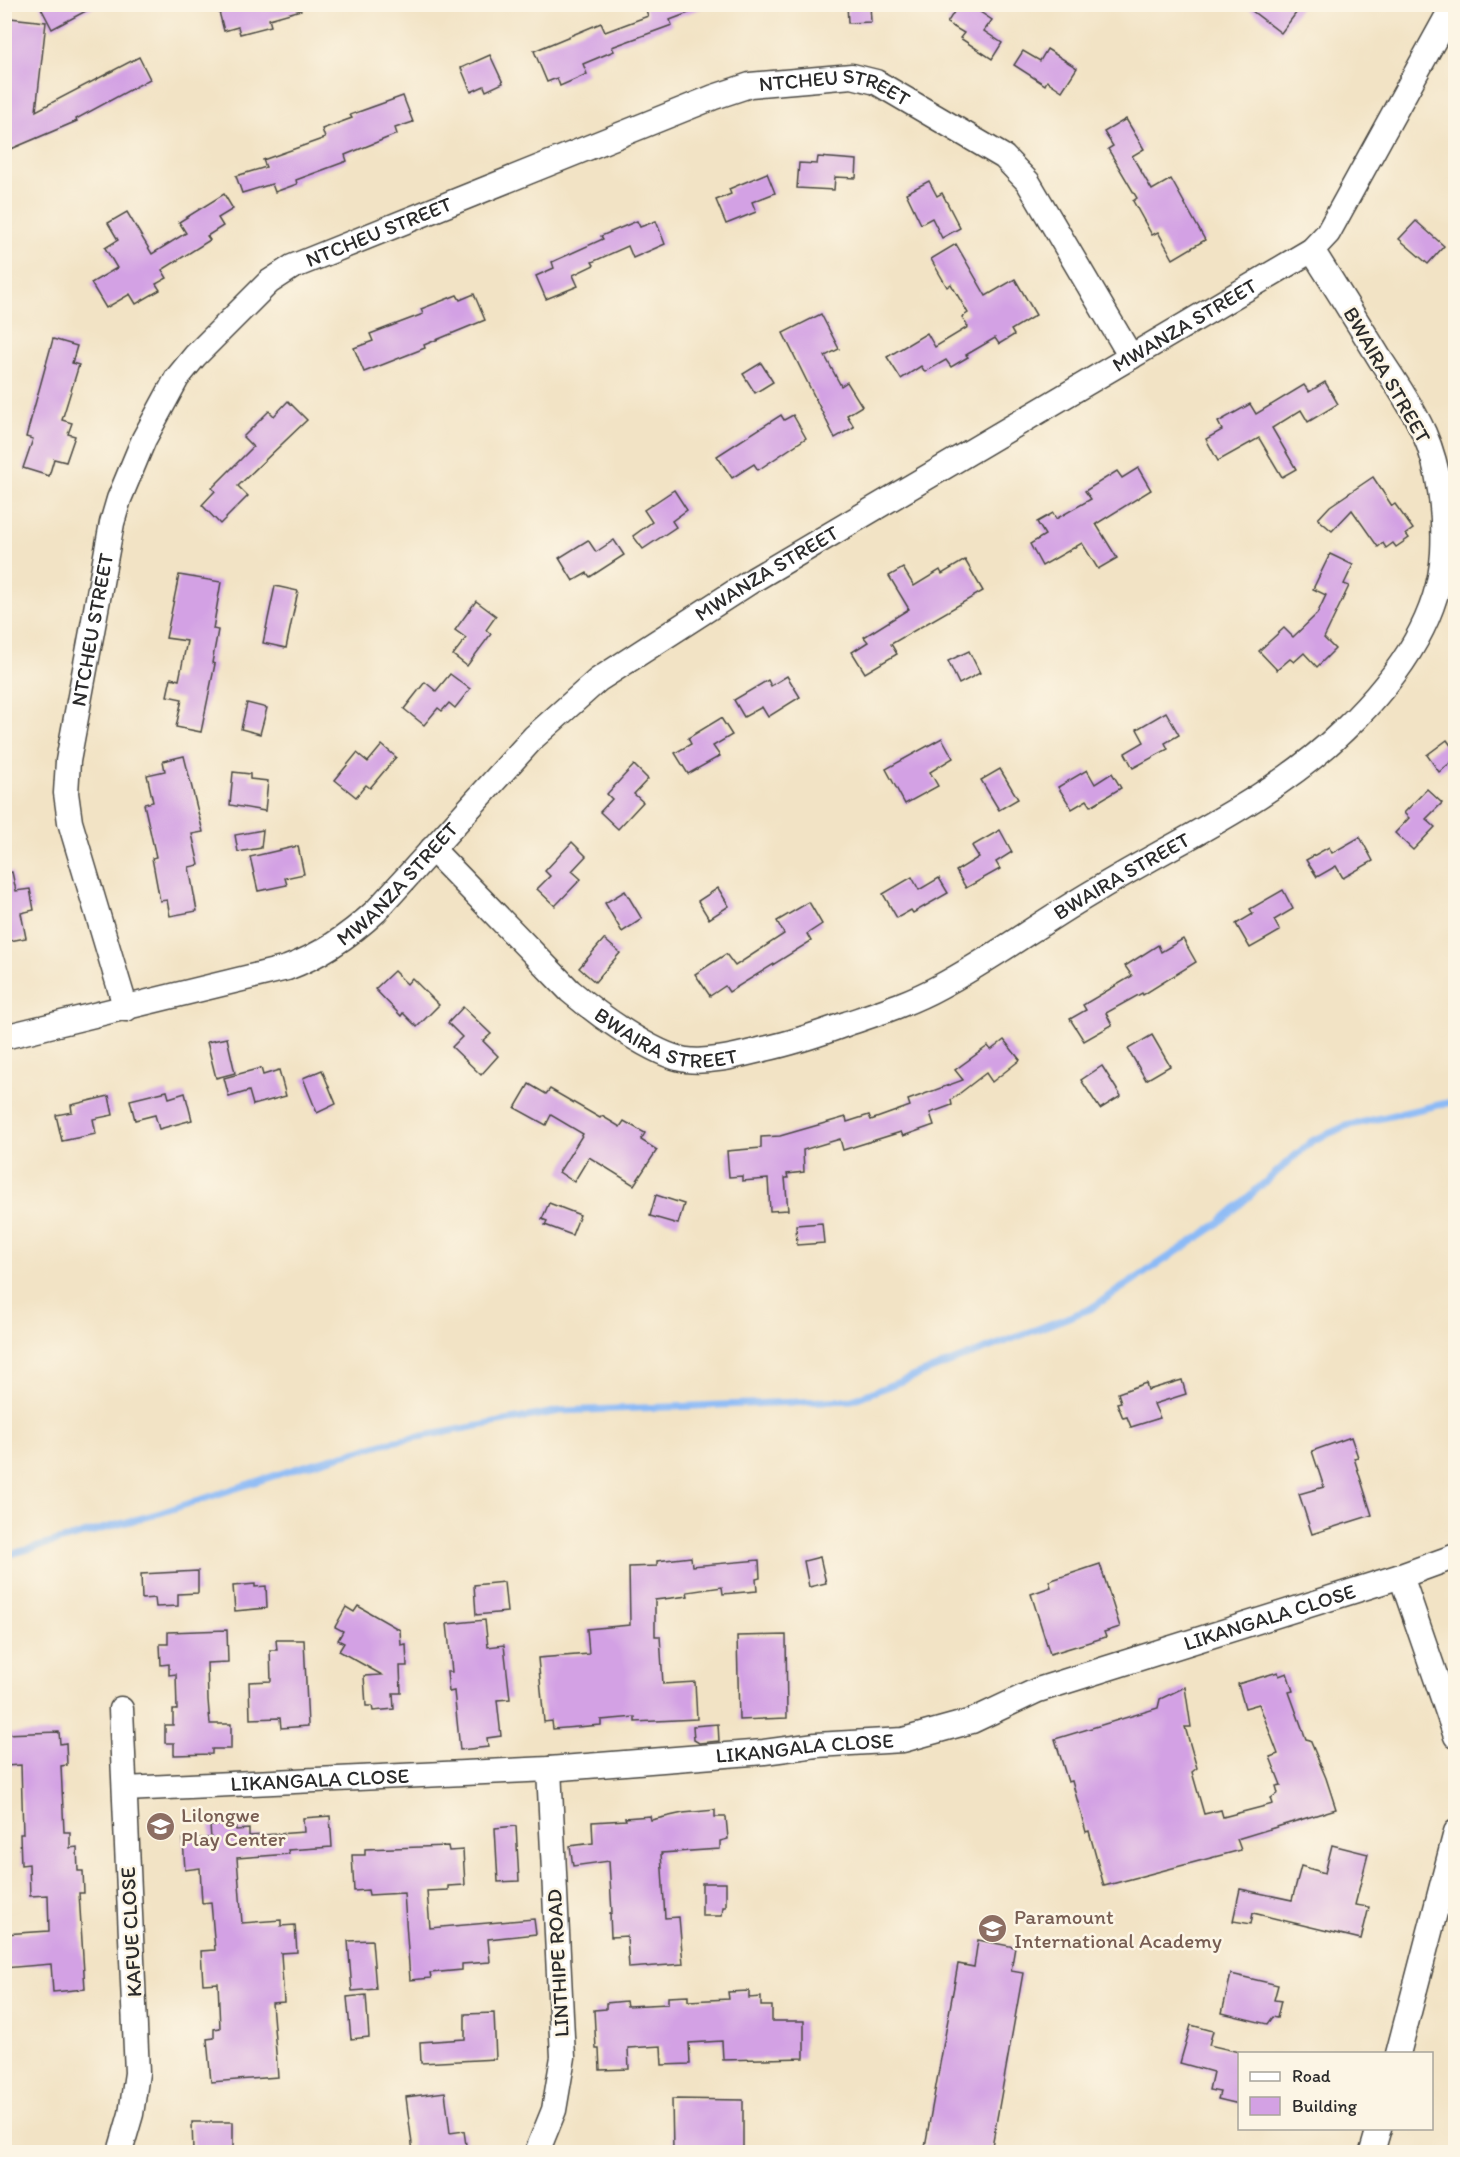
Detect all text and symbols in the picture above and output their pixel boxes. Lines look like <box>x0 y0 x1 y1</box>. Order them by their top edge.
street label: NTCHEU STREET <box>758 63 915 111</box>
street label: NTCHEU STREET <box>302 191 456 272</box>
street label: MWANZA STREET <box>1108 272 1261 377</box>
street label: BWAIRA STREET <box>1338 302 1437 448</box>
street label: MWANZA STREET <box>690 519 843 626</box>
street label: NTCHEU STREET <box>65 551 118 708</box>
street label: MWANZA STREET <box>332 816 463 951</box>
street label: BWAIRA STREET <box>1049 826 1194 925</box>
street label: BWAIRA STREET <box>590 1002 740 1073</box>
street label: LIKANGALA CLOSE <box>1180 1578 1358 1655</box>
street label: LIKANGALA CLOSE <box>715 1728 894 1768</box>
street label: LIKANGALA CLOSE <box>230 1763 410 1796</box>
place label: Lilongwe Play Center <box>181 1802 286 1851</box>
school or university icon: Lilongwe Play Center <box>144 1811 176 1843</box>
street label: KAFUE CLOSE <box>115 1866 146 1998</box>
street label: LINTHIPE ROAD <box>541 1888 574 2038</box>
place label: Paramount International Academy <box>1014 1904 1222 1953</box>
school or university icon: Paramount International Academy <box>977 1913 1009 1945</box>
legend <box>1238 2052 1433 2130</box>
text: Road <box>1292 2065 1331 2087</box>
text: Building <box>1292 2095 1358 2117</box>

